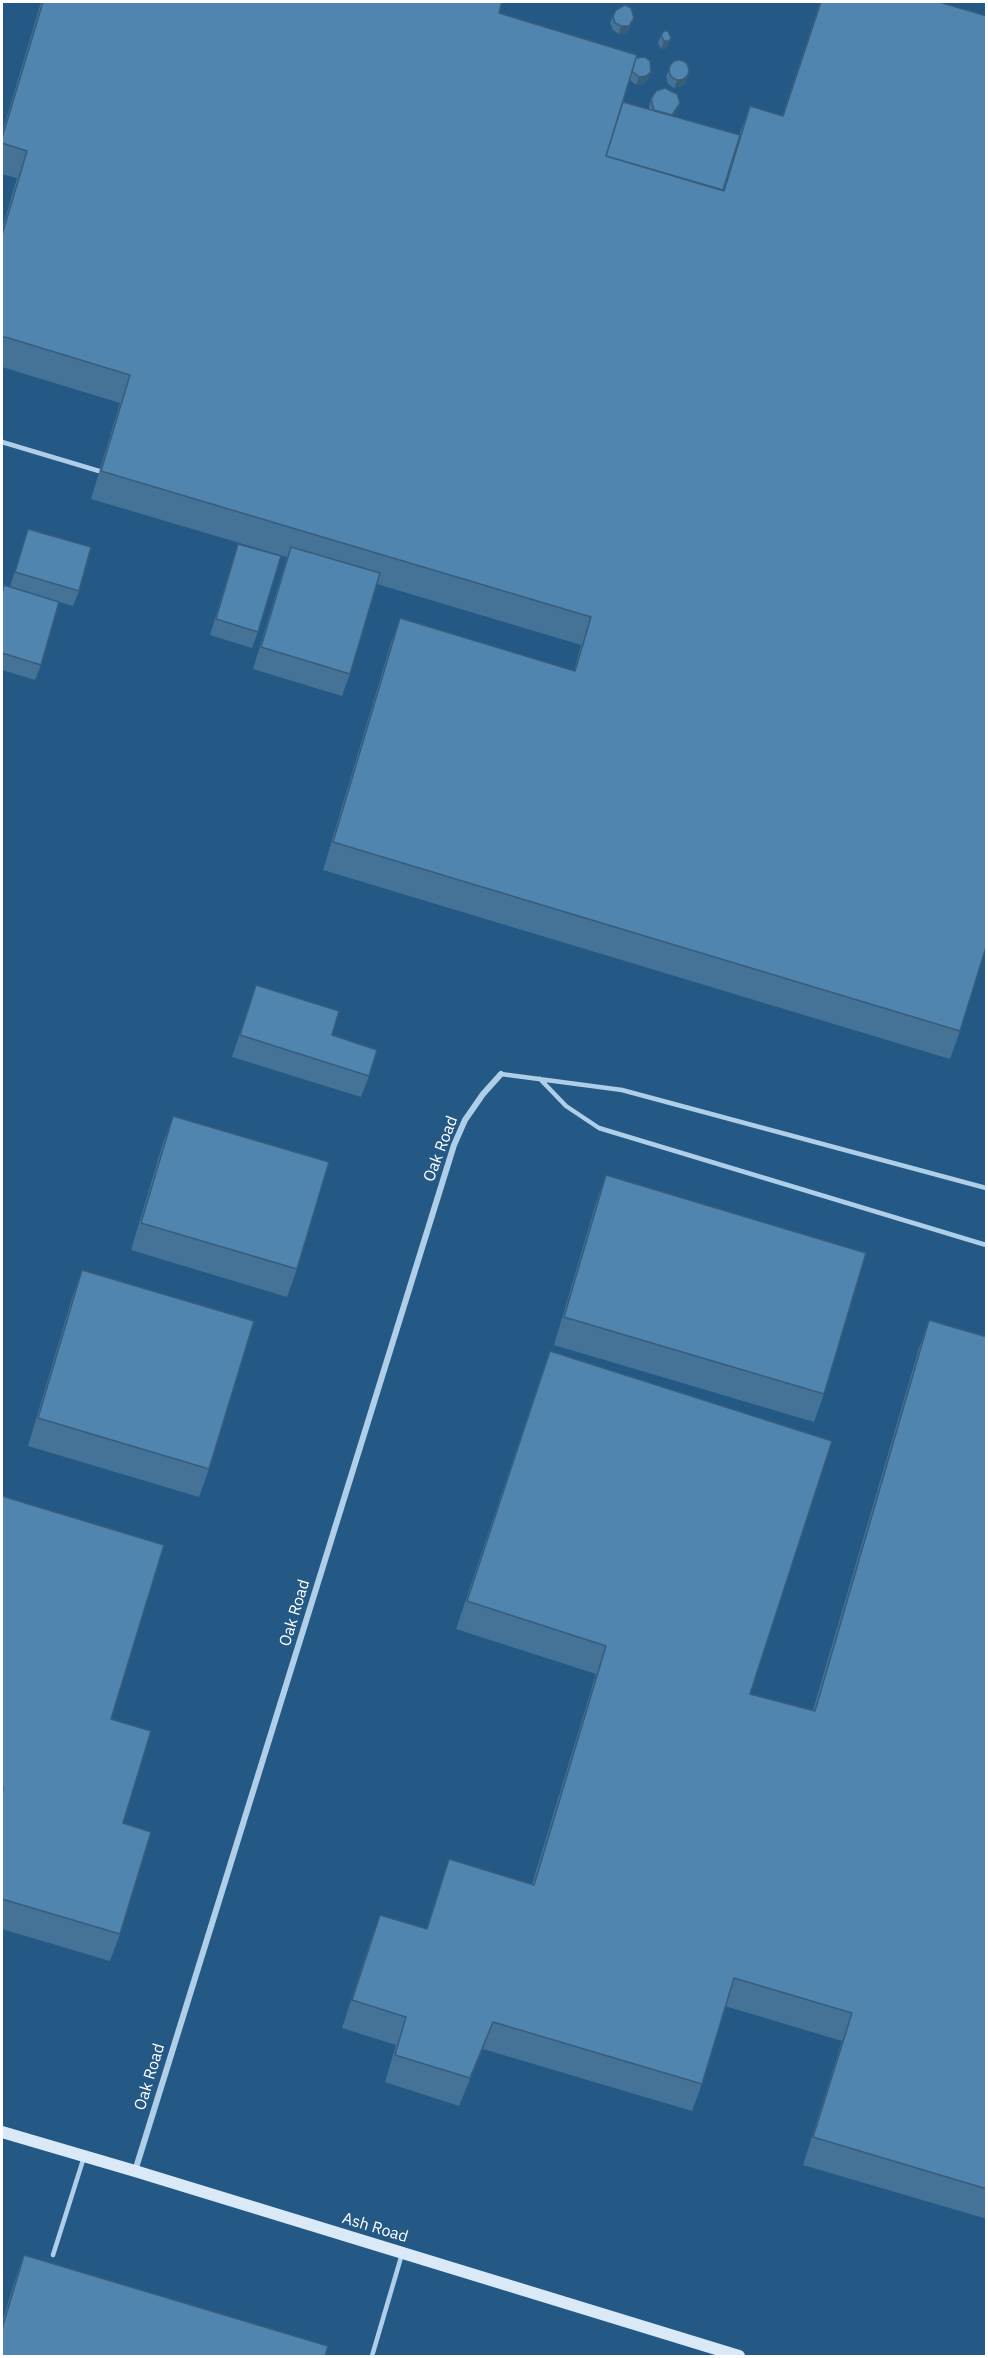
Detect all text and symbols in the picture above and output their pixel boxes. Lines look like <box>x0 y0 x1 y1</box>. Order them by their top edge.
street label: Oak Road <box>420 1113 462 1185</box>
street label: Oak Road <box>276 1577 314 1649</box>
street label: Oak Road <box>131 2041 169 2113</box>
street label: Ash Road <box>340 2209 410 2247</box>

